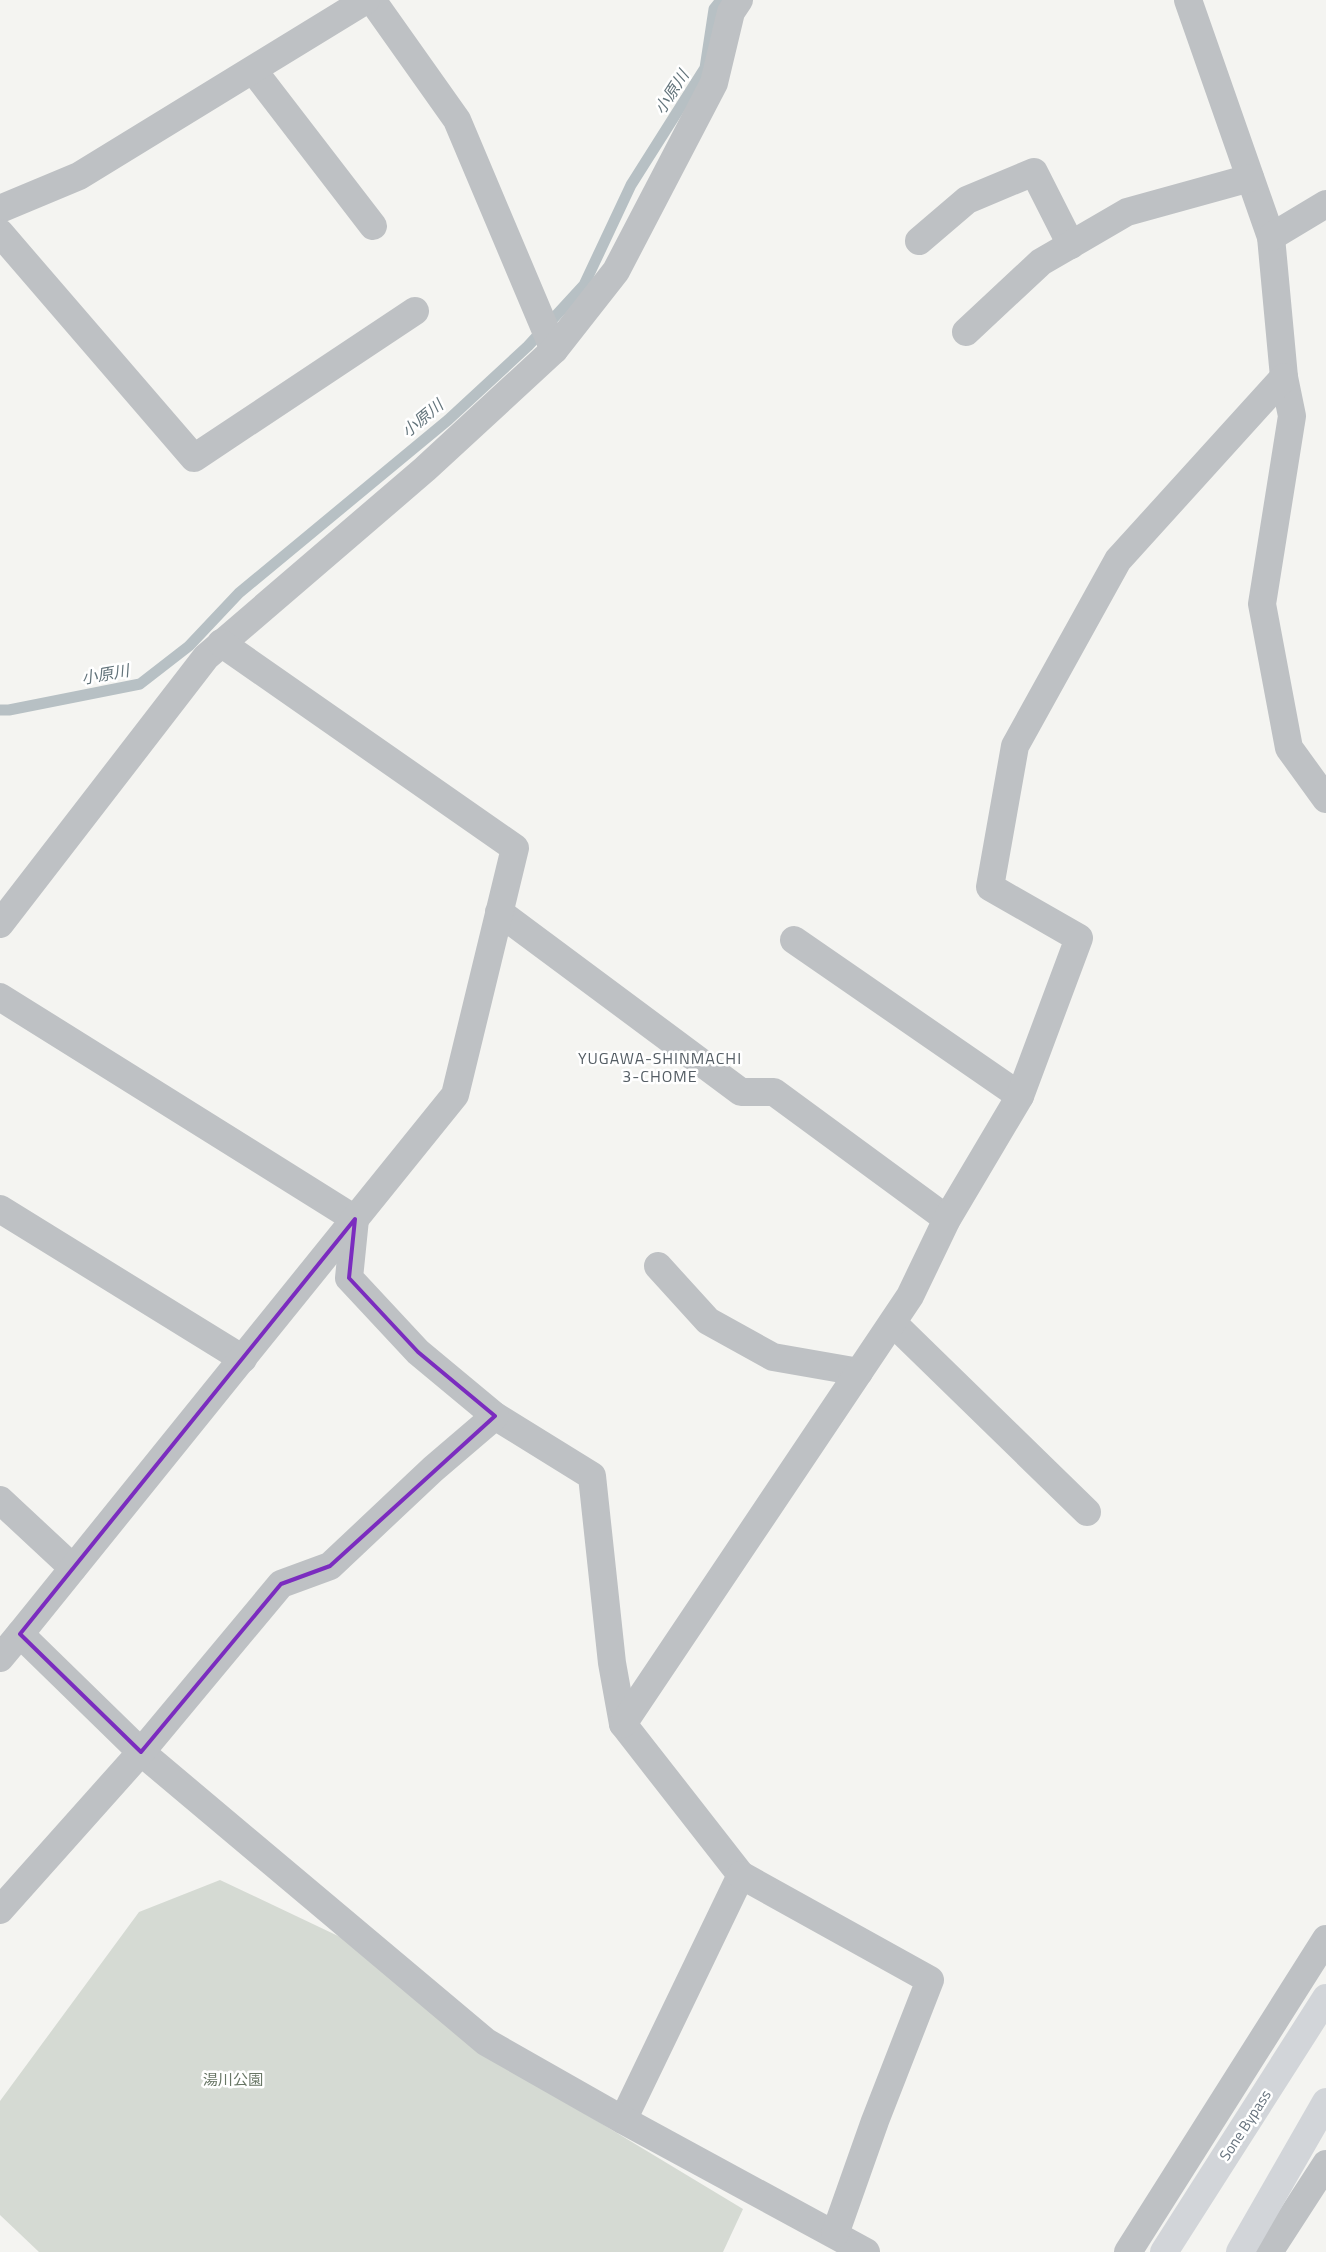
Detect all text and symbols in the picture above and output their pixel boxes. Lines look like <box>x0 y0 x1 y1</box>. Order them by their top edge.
water label: 小原川 <box>648 64 695 119</box>
water label: 小原川 <box>396 392 450 443</box>
water label: 小原川 <box>79 658 133 690</box>
district label: YUGAWA-SHINMACHI 3-CHOME <box>578 1046 742 1088</box>
park label: 湯川公園 <box>203 2068 263 2091</box>
street label: Sone Bypass <box>1213 2085 1277 2165</box>

